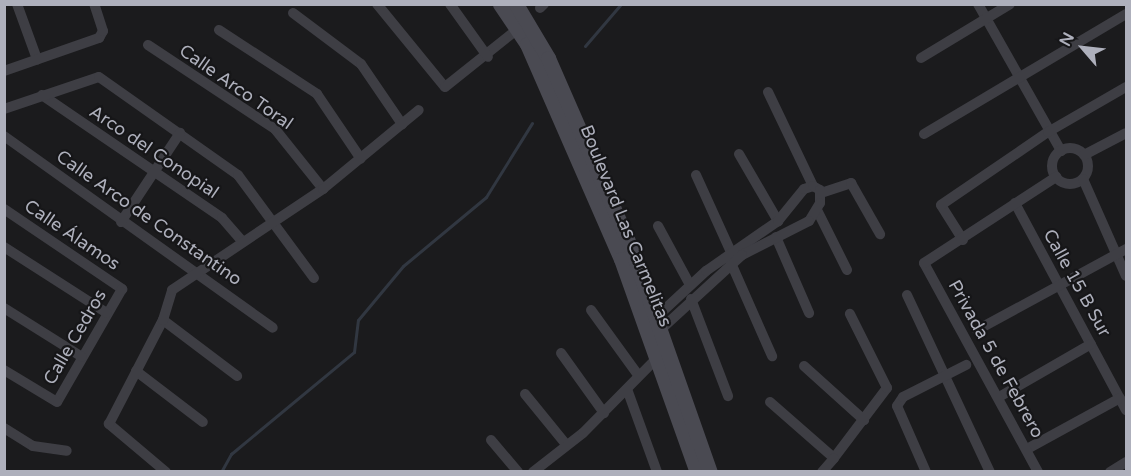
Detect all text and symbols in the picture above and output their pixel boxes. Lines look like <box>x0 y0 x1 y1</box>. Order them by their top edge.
north arrow <box>1053 18 1113 78</box>
text: N <box>1055 29 1079 50</box>
street label: Calle Arco Toral <box>175 40 297 134</box>
street label: Arco del Conopial <box>85 101 223 203</box>
street label: Boulevard Las Carmelitas <box>576 122 676 330</box>
street label: Calle Arco de Constantino <box>52 146 246 290</box>
street label: Calle Álamos <box>20 195 124 275</box>
street label: Calle 15 B Sur <box>1039 225 1115 341</box>
street label: Privada 5 de Febrero <box>944 276 1048 442</box>
street label: Calle Cedros <box>39 286 111 388</box>

